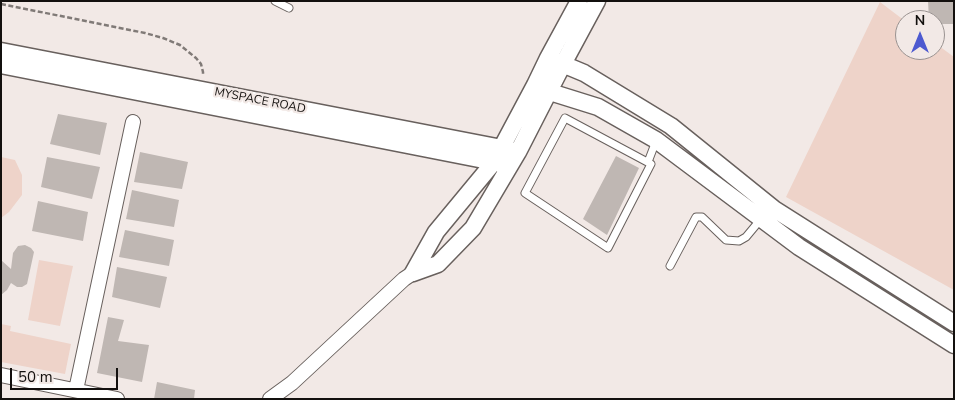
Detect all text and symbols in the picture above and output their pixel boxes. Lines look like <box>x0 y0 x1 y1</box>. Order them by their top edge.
north arrow <box>895 10 945 60</box>
text: N <box>915 11 925 30</box>
street label: MYSPACE ROAD <box>213 85 307 117</box>
scale bar <box>12 358 120 390</box>
text: 50 m <box>18 367 53 387</box>

